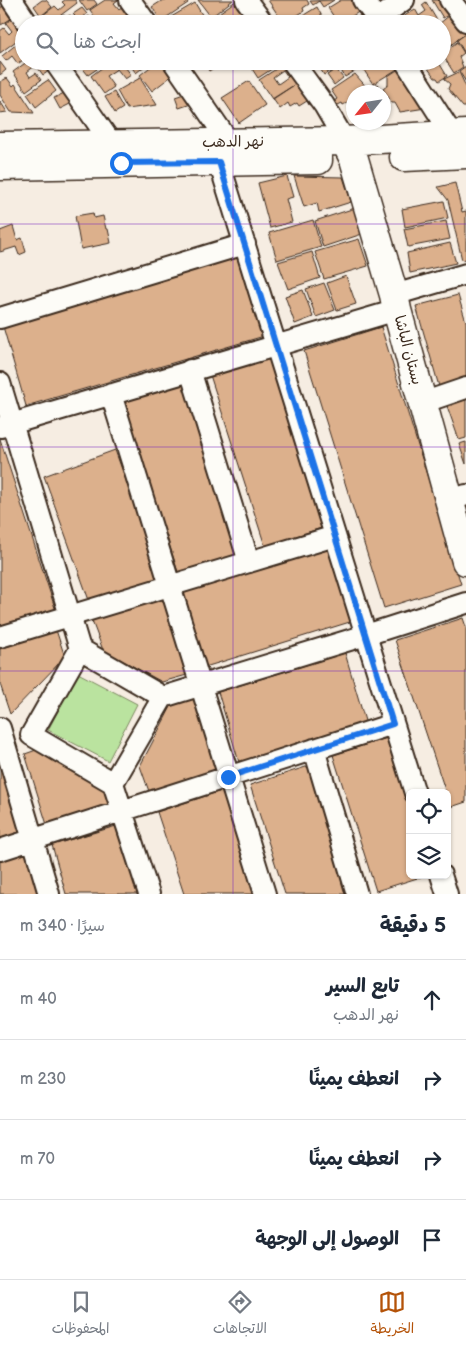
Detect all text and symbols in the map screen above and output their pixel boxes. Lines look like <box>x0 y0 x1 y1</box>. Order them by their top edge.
search box <box>15 15 451 70</box>
icon: search <box>33 29 61 57</box>
text: ابحث هنا <box>73 31 142 54</box>
north arrow <box>346 85 391 130</box>
street label: نهر الدهب <box>202 132 264 152</box>
route start <box>110 152 133 175</box>
street label: بستان الباشا <box>390 313 426 387</box>
route end <box>217 766 240 789</box>
map controls <box>406 789 451 879</box>
button: locate <box>406 789 451 834</box>
button: layers <box>406 834 451 879</box>
text: 5 دقيقة <box>380 913 446 938</box>
text: سيرًا · 340 m <box>20 917 105 936</box>
text: تابع السير <box>326 975 399 998</box>
icon: ahead <box>418 986 446 1014</box>
text: 40 m <box>20 990 57 1009</box>
text: نهر الدهب <box>333 1006 399 1025</box>
icon: right <box>418 1066 446 1094</box>
text: انعطف يمينًا <box>309 1068 399 1091</box>
text: 230 m <box>20 1070 66 1089</box>
icon: right <box>418 1146 446 1174</box>
text: انعطف يمينًا <box>309 1148 399 1171</box>
text: 70 m <box>20 1150 55 1169</box>
icon: arrive <box>418 1226 446 1254</box>
text: الوصول إلى الوجهة <box>255 1228 399 1251</box>
tab: المحفوظات <box>52 1288 109 1341</box>
tab: الاتجاهات <box>213 1288 267 1341</box>
tab: الخريطة <box>371 1288 414 1341</box>

